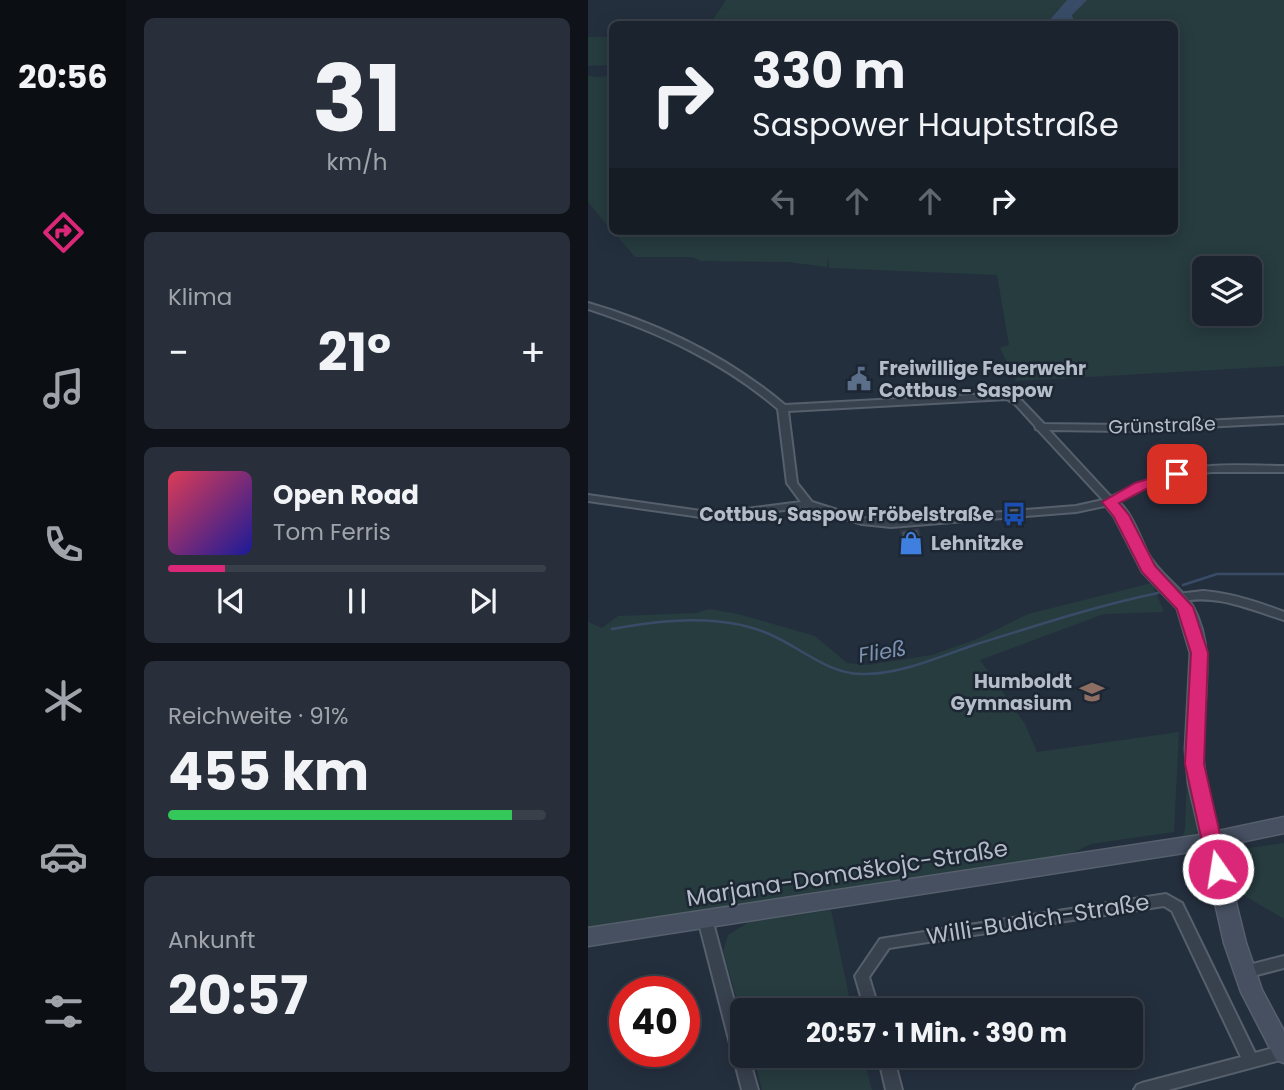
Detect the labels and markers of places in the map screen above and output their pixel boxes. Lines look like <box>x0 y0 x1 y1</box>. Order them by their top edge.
place label: Freiwillige Feuerwehr Cottbus - Saspow <box>879 355 1086 404</box>
public building icon: Freiwillige Feuerwehr Cottbus - Saspow <box>845 365 873 393</box>
pin <box>1147 444 1207 504</box>
bus stop icon: Cottbus, Saspow Fröbelstraße <box>1000 500 1028 528</box>
place label: Cottbus, Saspow Fröbelstraße <box>699 501 994 528</box>
shop icon: Lehnitzke <box>897 529 925 557</box>
place label: Lehnitzke <box>931 530 1024 557</box>
place label: Humboldt Gymnasium <box>951 668 1072 717</box>
school or university icon: Humboldt Gymnasium <box>1078 678 1106 706</box>

